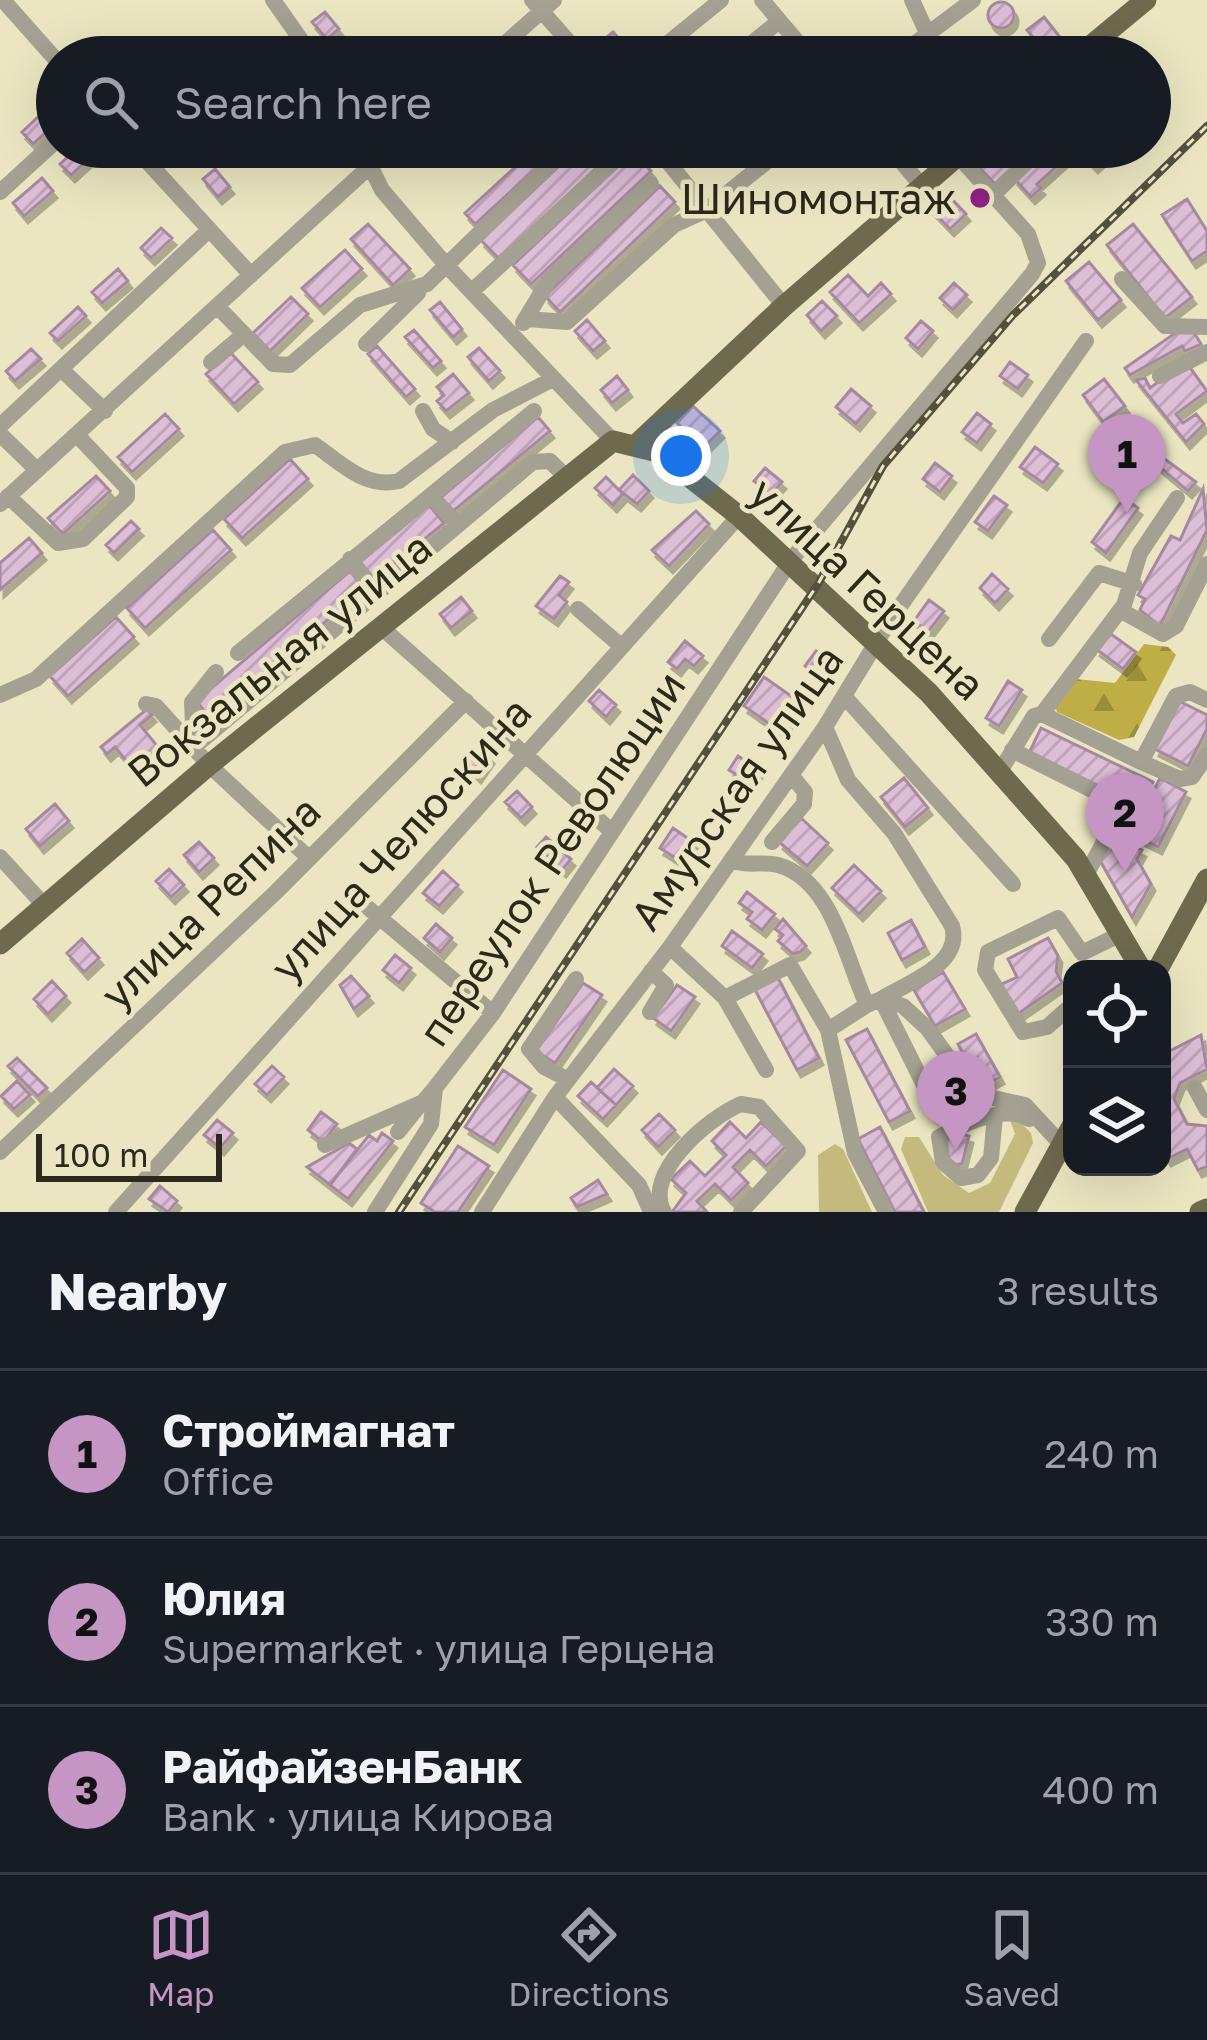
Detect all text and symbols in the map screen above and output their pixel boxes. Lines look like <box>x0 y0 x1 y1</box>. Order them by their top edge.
search box <box>36 36 1171 168</box>
icon: search <box>78 69 144 135</box>
text: Search here <box>174 75 432 129</box>
place label: Шиномонтаж <box>681 173 956 223</box>
marker: Шиномонтаж <box>967 185 993 211</box>
pin: 1 <box>1088 414 1166 513</box>
your location <box>651 426 711 486</box>
street label: улица Герцена <box>740 467 996 709</box>
street label: Вокзальная улица <box>117 521 441 797</box>
street label: Амурская улица <box>619 635 853 939</box>
street label: переулок Революции <box>407 661 695 1055</box>
street label: улица Челюскина <box>259 687 541 991</box>
pin: 2 <box>1086 773 1164 872</box>
street label: улица Репина <box>90 785 330 1019</box>
map controls <box>1063 960 1171 1176</box>
button: locate <box>1063 960 1171 1068</box>
pin: 3 <box>917 1051 995 1150</box>
button: layers <box>1063 1068 1171 1176</box>
scale bar <box>36 1128 222 1181</box>
text: 100 m <box>54 1135 148 1174</box>
text: Nearby <box>48 1260 227 1321</box>
text: 3 results <box>997 1267 1159 1314</box>
text: Строймагнат <box>162 1403 455 1457</box>
text: 1 <box>77 1430 97 1477</box>
text: 240 m <box>1044 1430 1159 1477</box>
text: Office <box>162 1457 274 1504</box>
text: Юлия <box>162 1571 286 1625</box>
text: 2 <box>75 1598 99 1645</box>
text: 330 m <box>1045 1598 1159 1645</box>
text: Supermarket · улица Герцена <box>162 1625 716 1672</box>
text: РайфайзенБанк <box>162 1739 523 1793</box>
text: 3 <box>75 1766 99 1813</box>
text: 400 m <box>1043 1766 1159 1813</box>
text: Bank · улица Кирова <box>162 1793 554 1840</box>
tab: Map <box>147 1902 214 2013</box>
tab: Directions <box>508 1902 670 2013</box>
tab: Saved <box>964 1902 1060 2013</box>

